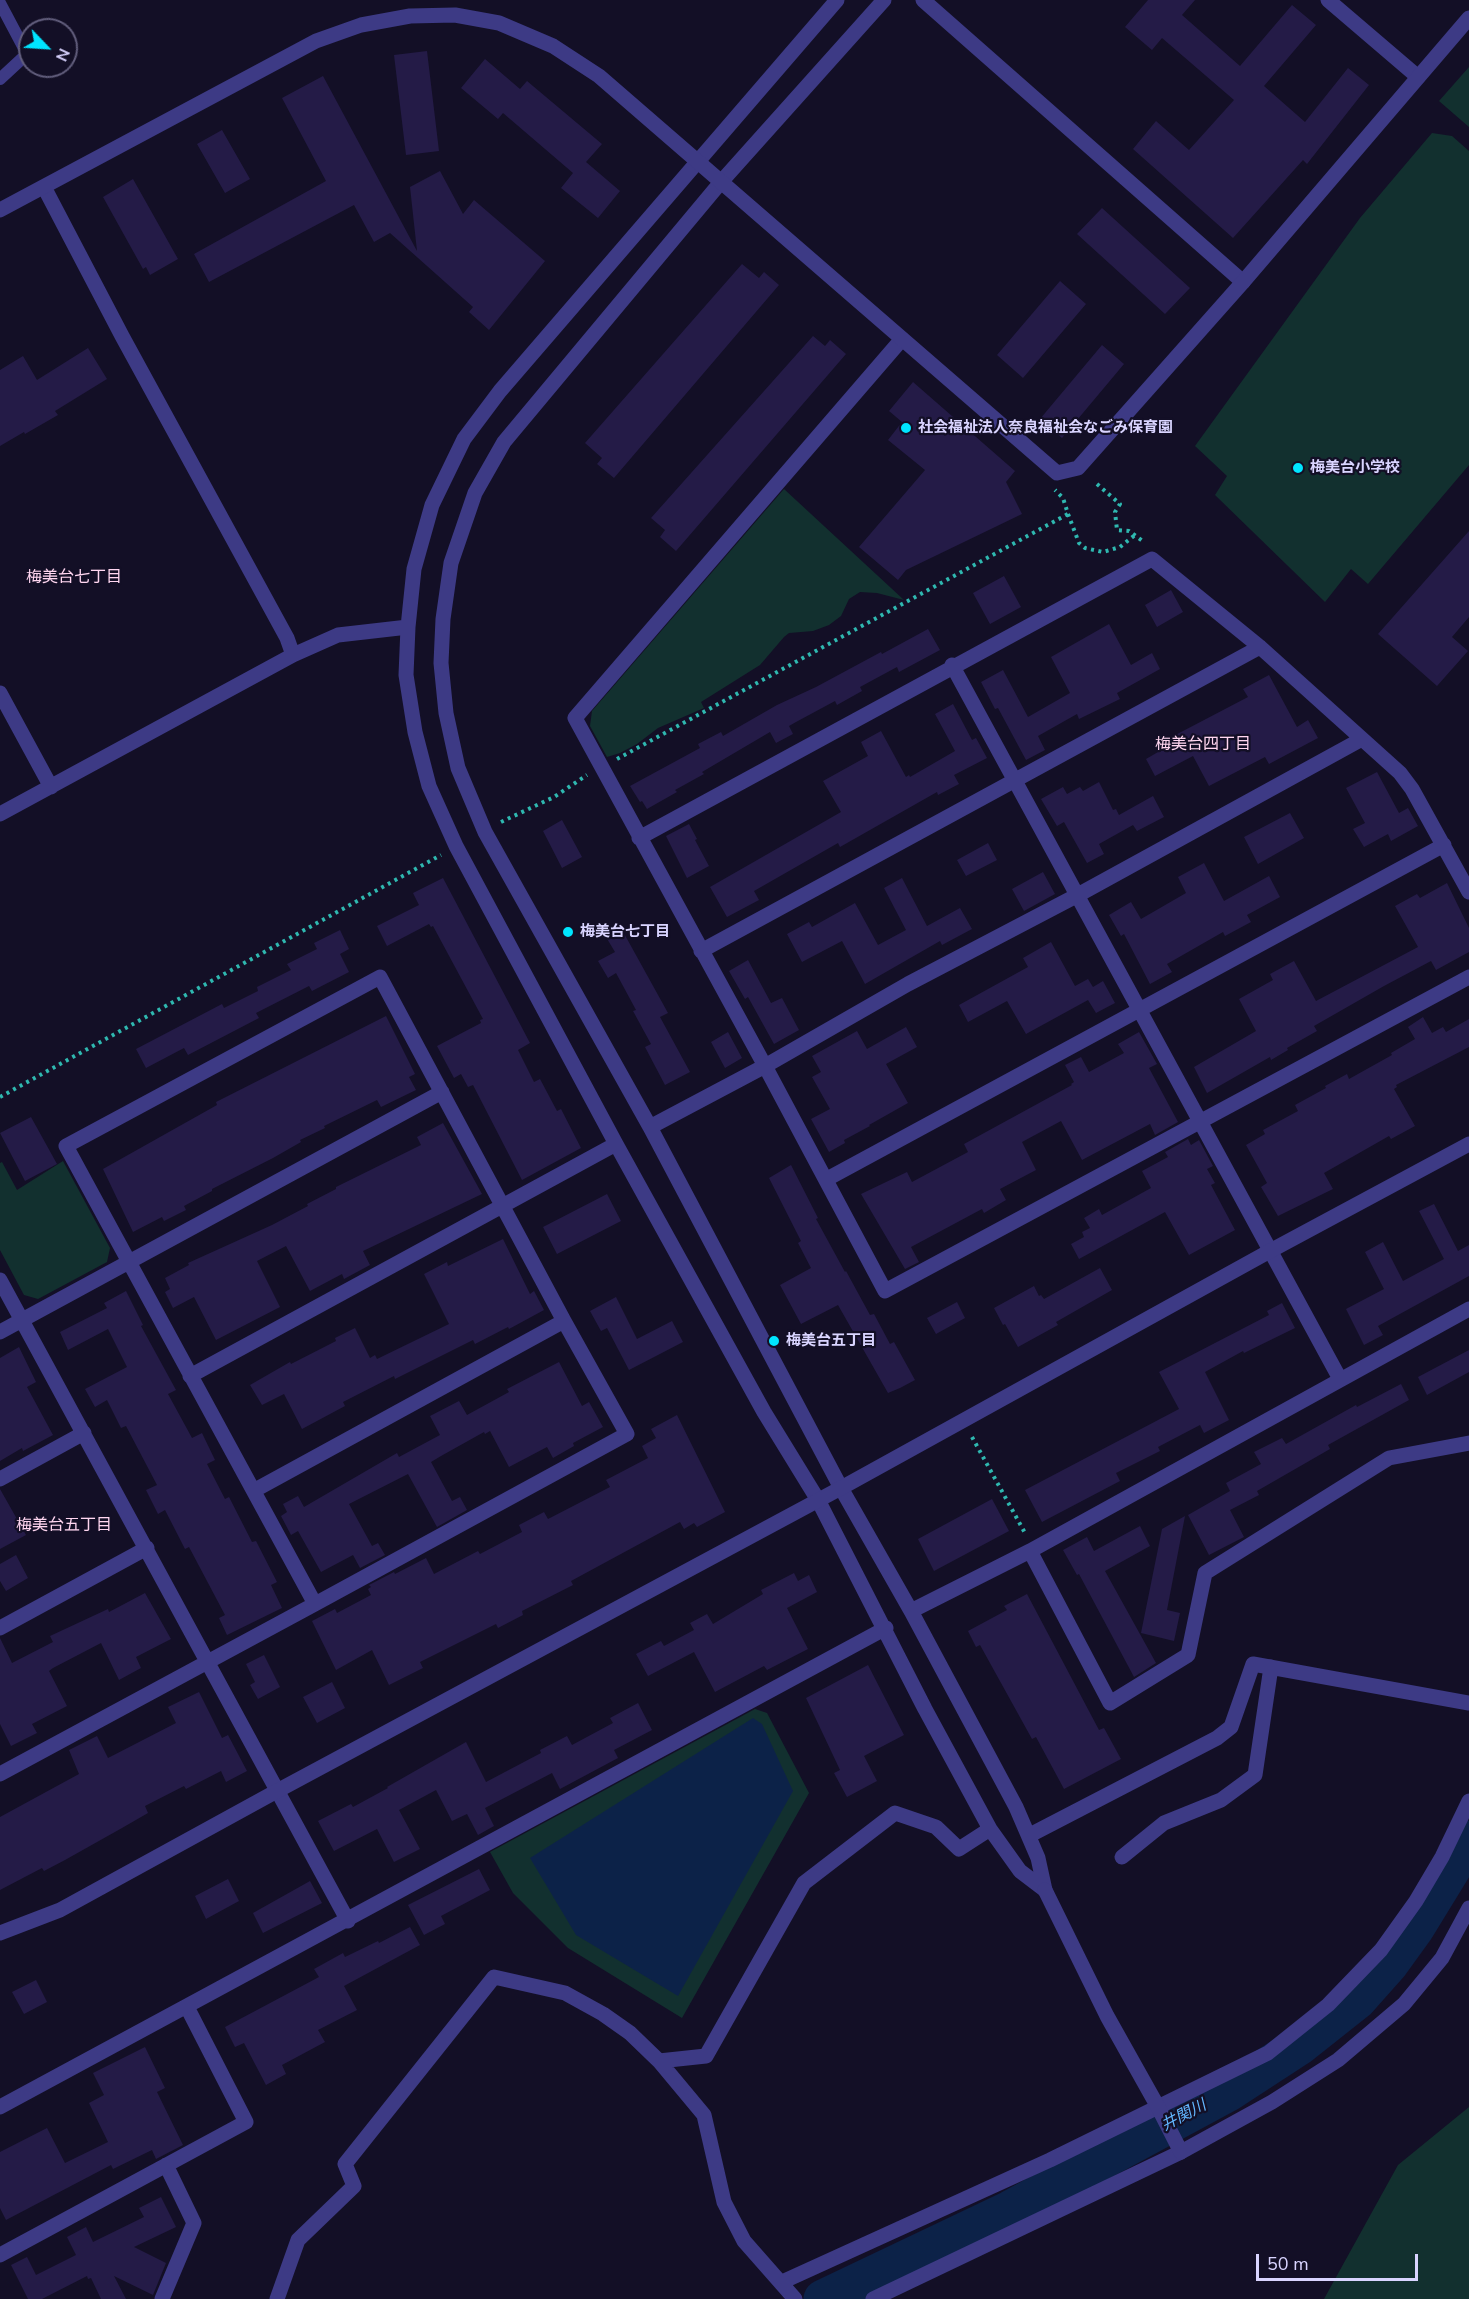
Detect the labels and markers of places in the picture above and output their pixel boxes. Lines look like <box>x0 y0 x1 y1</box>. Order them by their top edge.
place label: 社会福祉法人奈良福祉会なごみ保育園 <box>918 419 1173 437</box>
marker: 社会福祉法人奈良福祉会なごみ保育園 <box>899 421 913 435</box>
place label: 梅美台小学校 <box>1310 459 1400 477</box>
marker: 梅美台小学校 <box>1291 461 1305 475</box>
place label: 梅美台七丁目 <box>580 923 670 941</box>
marker: 梅美台七丁目 <box>561 925 575 939</box>
place label: 梅美台五丁目 <box>786 1332 876 1350</box>
marker: 梅美台五丁目 <box>767 1334 781 1348</box>

